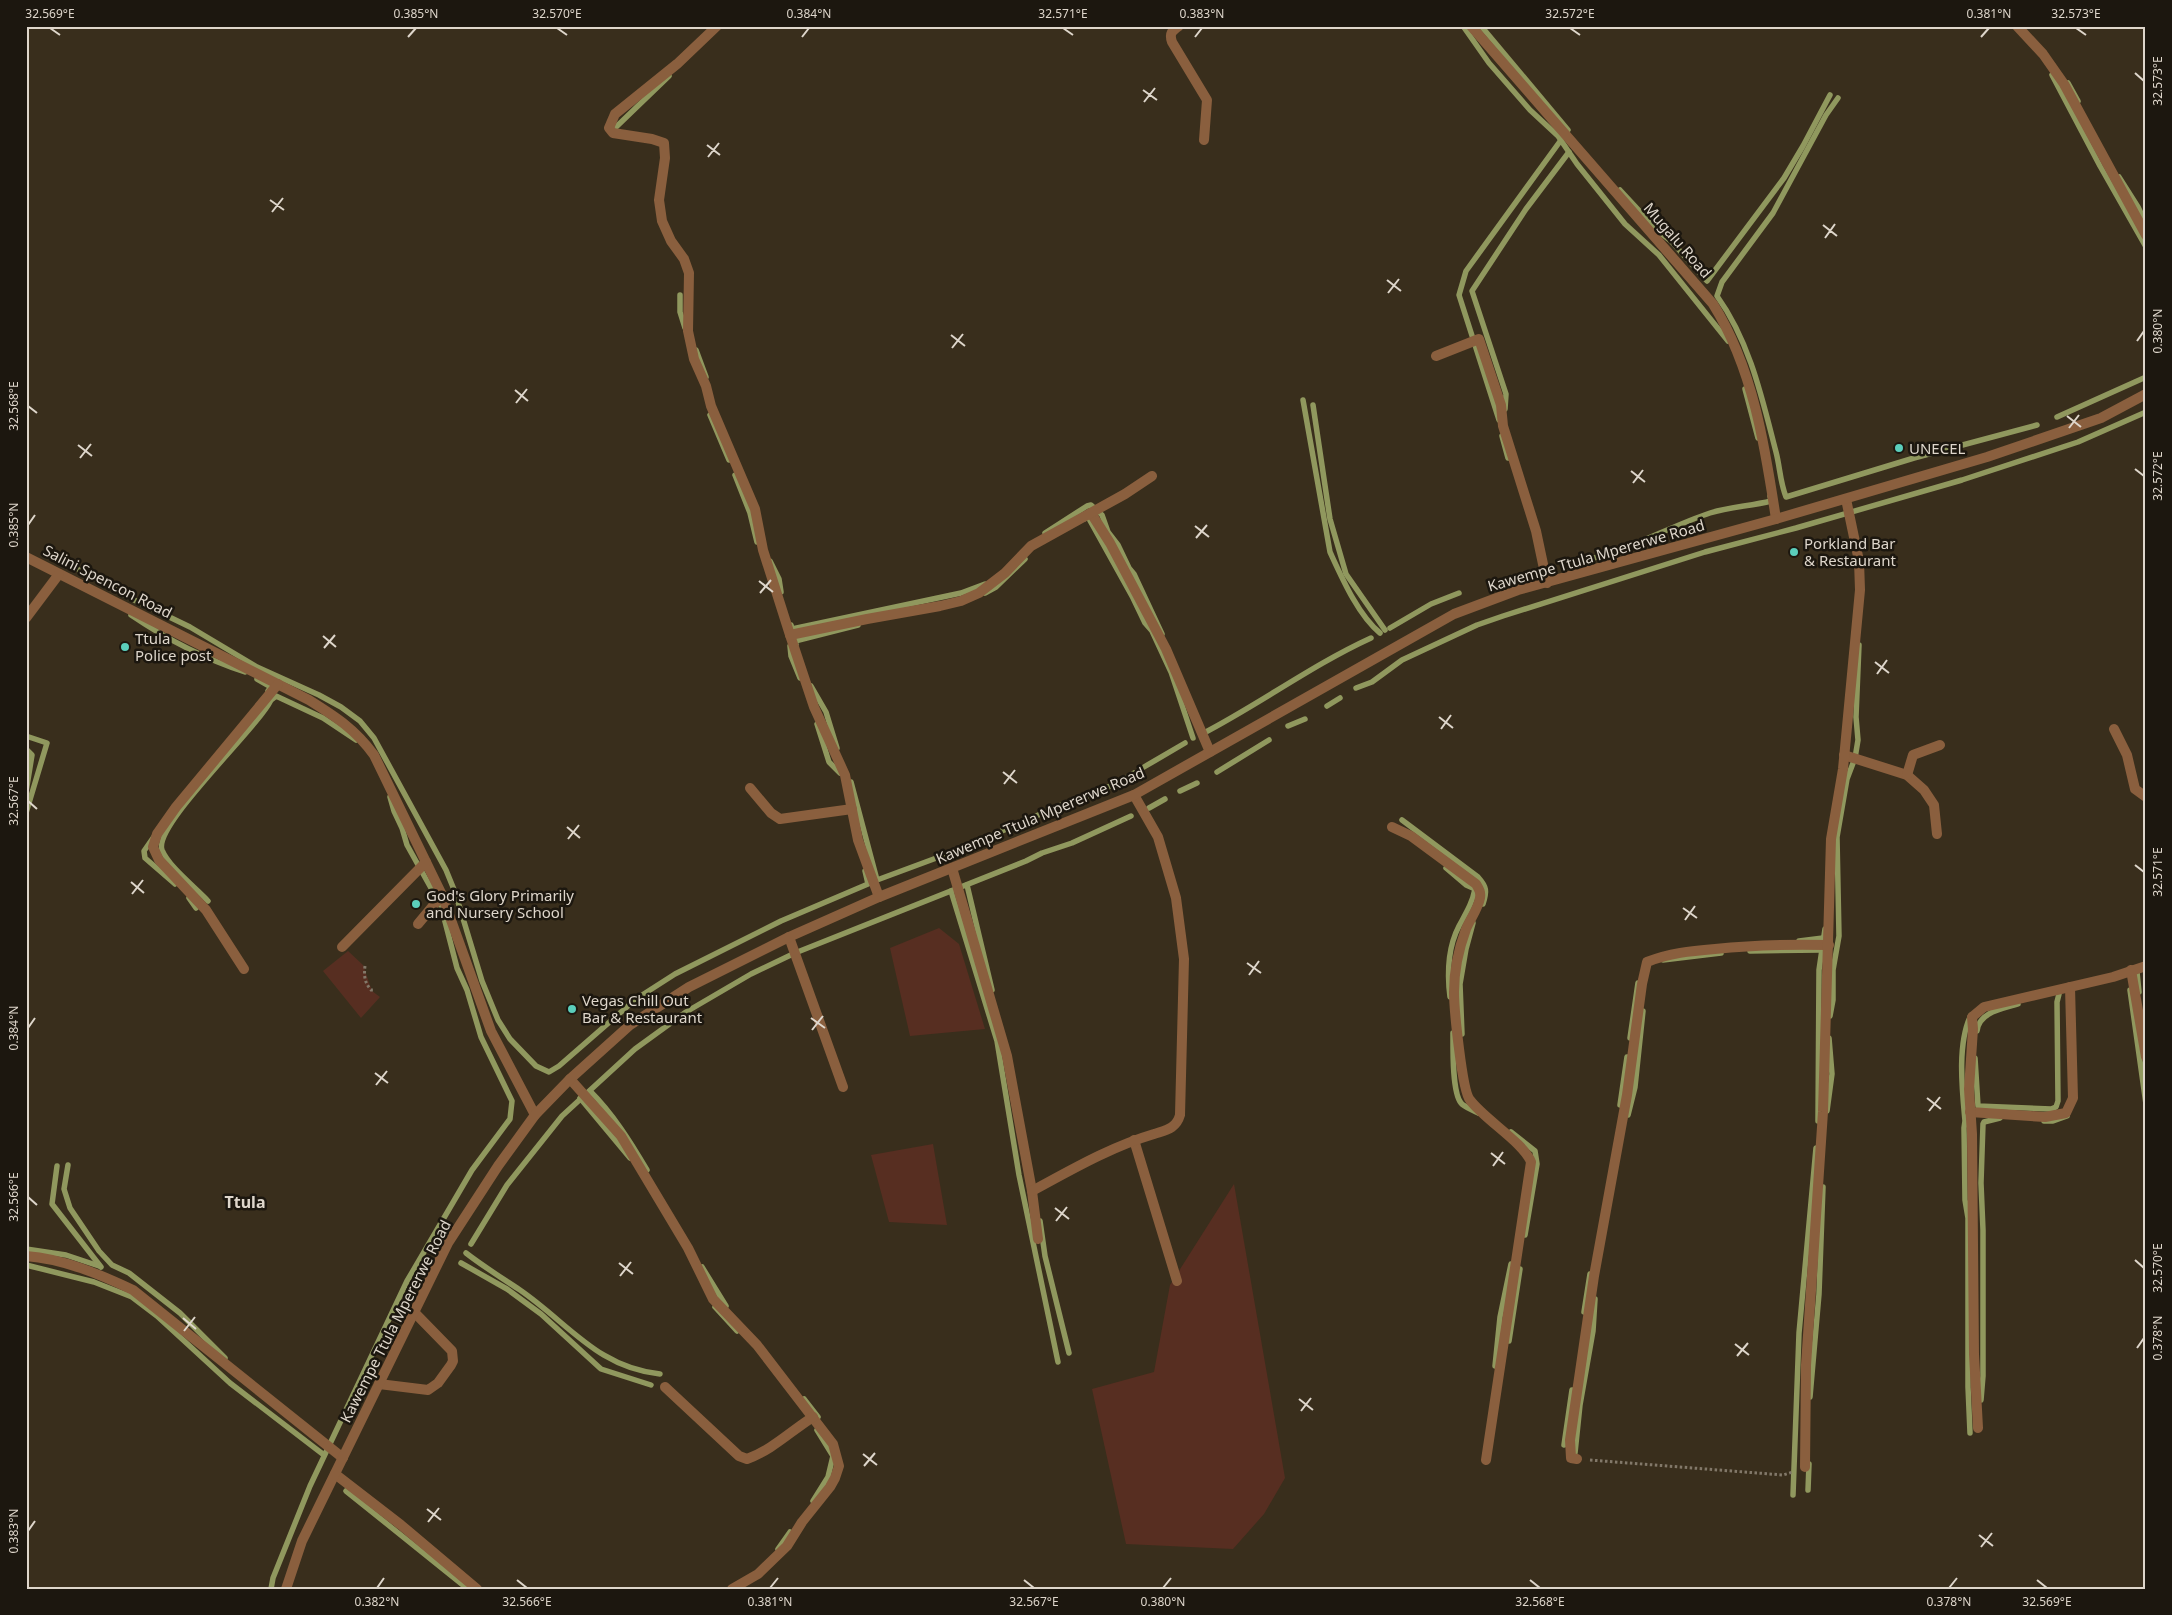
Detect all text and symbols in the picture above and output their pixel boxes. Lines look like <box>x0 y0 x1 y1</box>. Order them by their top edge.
text: 32.569°E <box>25 5 75 22</box>
text: 0.385°N <box>394 5 438 22</box>
text: 32.570°E <box>532 5 582 22</box>
text: 0.384°N <box>787 5 831 22</box>
text: 32.571°E <box>1038 5 1088 22</box>
text: 0.383°N <box>1180 5 1224 22</box>
text: 32.572°E <box>1545 5 1595 22</box>
text: 0.381°N <box>1967 5 2011 22</box>
text: 32.573°E <box>2051 5 2101 22</box>
text: 32.573°E <box>2149 56 2166 106</box>
street label: Mugalu Road <box>1640 198 1716 282</box>
text: 0.380°N <box>2149 309 2166 353</box>
text: 32.568°E <box>5 381 22 431</box>
place label: UNECEL <box>1909 438 1966 458</box>
marker: UNECEL <box>1893 442 1905 454</box>
text: 32.572°E <box>2149 451 2166 501</box>
text: 0.385°N <box>5 503 22 547</box>
street label: Kawempe Ttula Mpererwe Road <box>1485 514 1707 596</box>
place label: Porkland Bar & Restaurant <box>1804 533 1897 570</box>
street label: Salini Spencon Road <box>40 540 176 622</box>
marker: Porkland Bar & Restaurant <box>1788 546 1800 558</box>
place label: Ttula Police post <box>135 628 212 665</box>
marker: Ttula Police post <box>119 641 131 653</box>
street label: Kawempe Ttula Mpererwe Road <box>933 762 1147 868</box>
text: 32.567°E <box>5 776 22 826</box>
text: 32.571°E <box>2149 847 2166 897</box>
place label: God's Glory Primarily and Nursery School <box>426 885 574 922</box>
marker: God's Glory Primarily and Nursery School <box>410 898 422 910</box>
place label: Vegas Chill Out Bar & Restaurant <box>582 990 703 1027</box>
marker: Vegas Chill Out Bar & Restaurant <box>566 1003 578 1015</box>
text: 0.384°N <box>5 1006 22 1050</box>
text: 32.566°E <box>5 1172 22 1222</box>
district label: Ttula <box>225 1191 265 1213</box>
street label: Kawempe Ttula Mpererwe Road <box>335 1216 455 1426</box>
text: 32.570°E <box>2149 1243 2166 1293</box>
text: 0.378°N <box>2149 1316 2166 1360</box>
text: 0.383°N <box>5 1509 22 1553</box>
text: 0.382°N <box>355 1593 399 1610</box>
text: 32.566°E <box>502 1593 552 1610</box>
text: 0.381°N <box>748 1593 792 1610</box>
text: 32.567°E <box>1009 1593 1059 1610</box>
text: 0.380°N <box>1141 1593 1185 1610</box>
text: 32.568°E <box>1515 1593 1565 1610</box>
text: 0.378°N <box>1927 1593 1971 1610</box>
text: 32.569°E <box>2022 1593 2072 1610</box>

